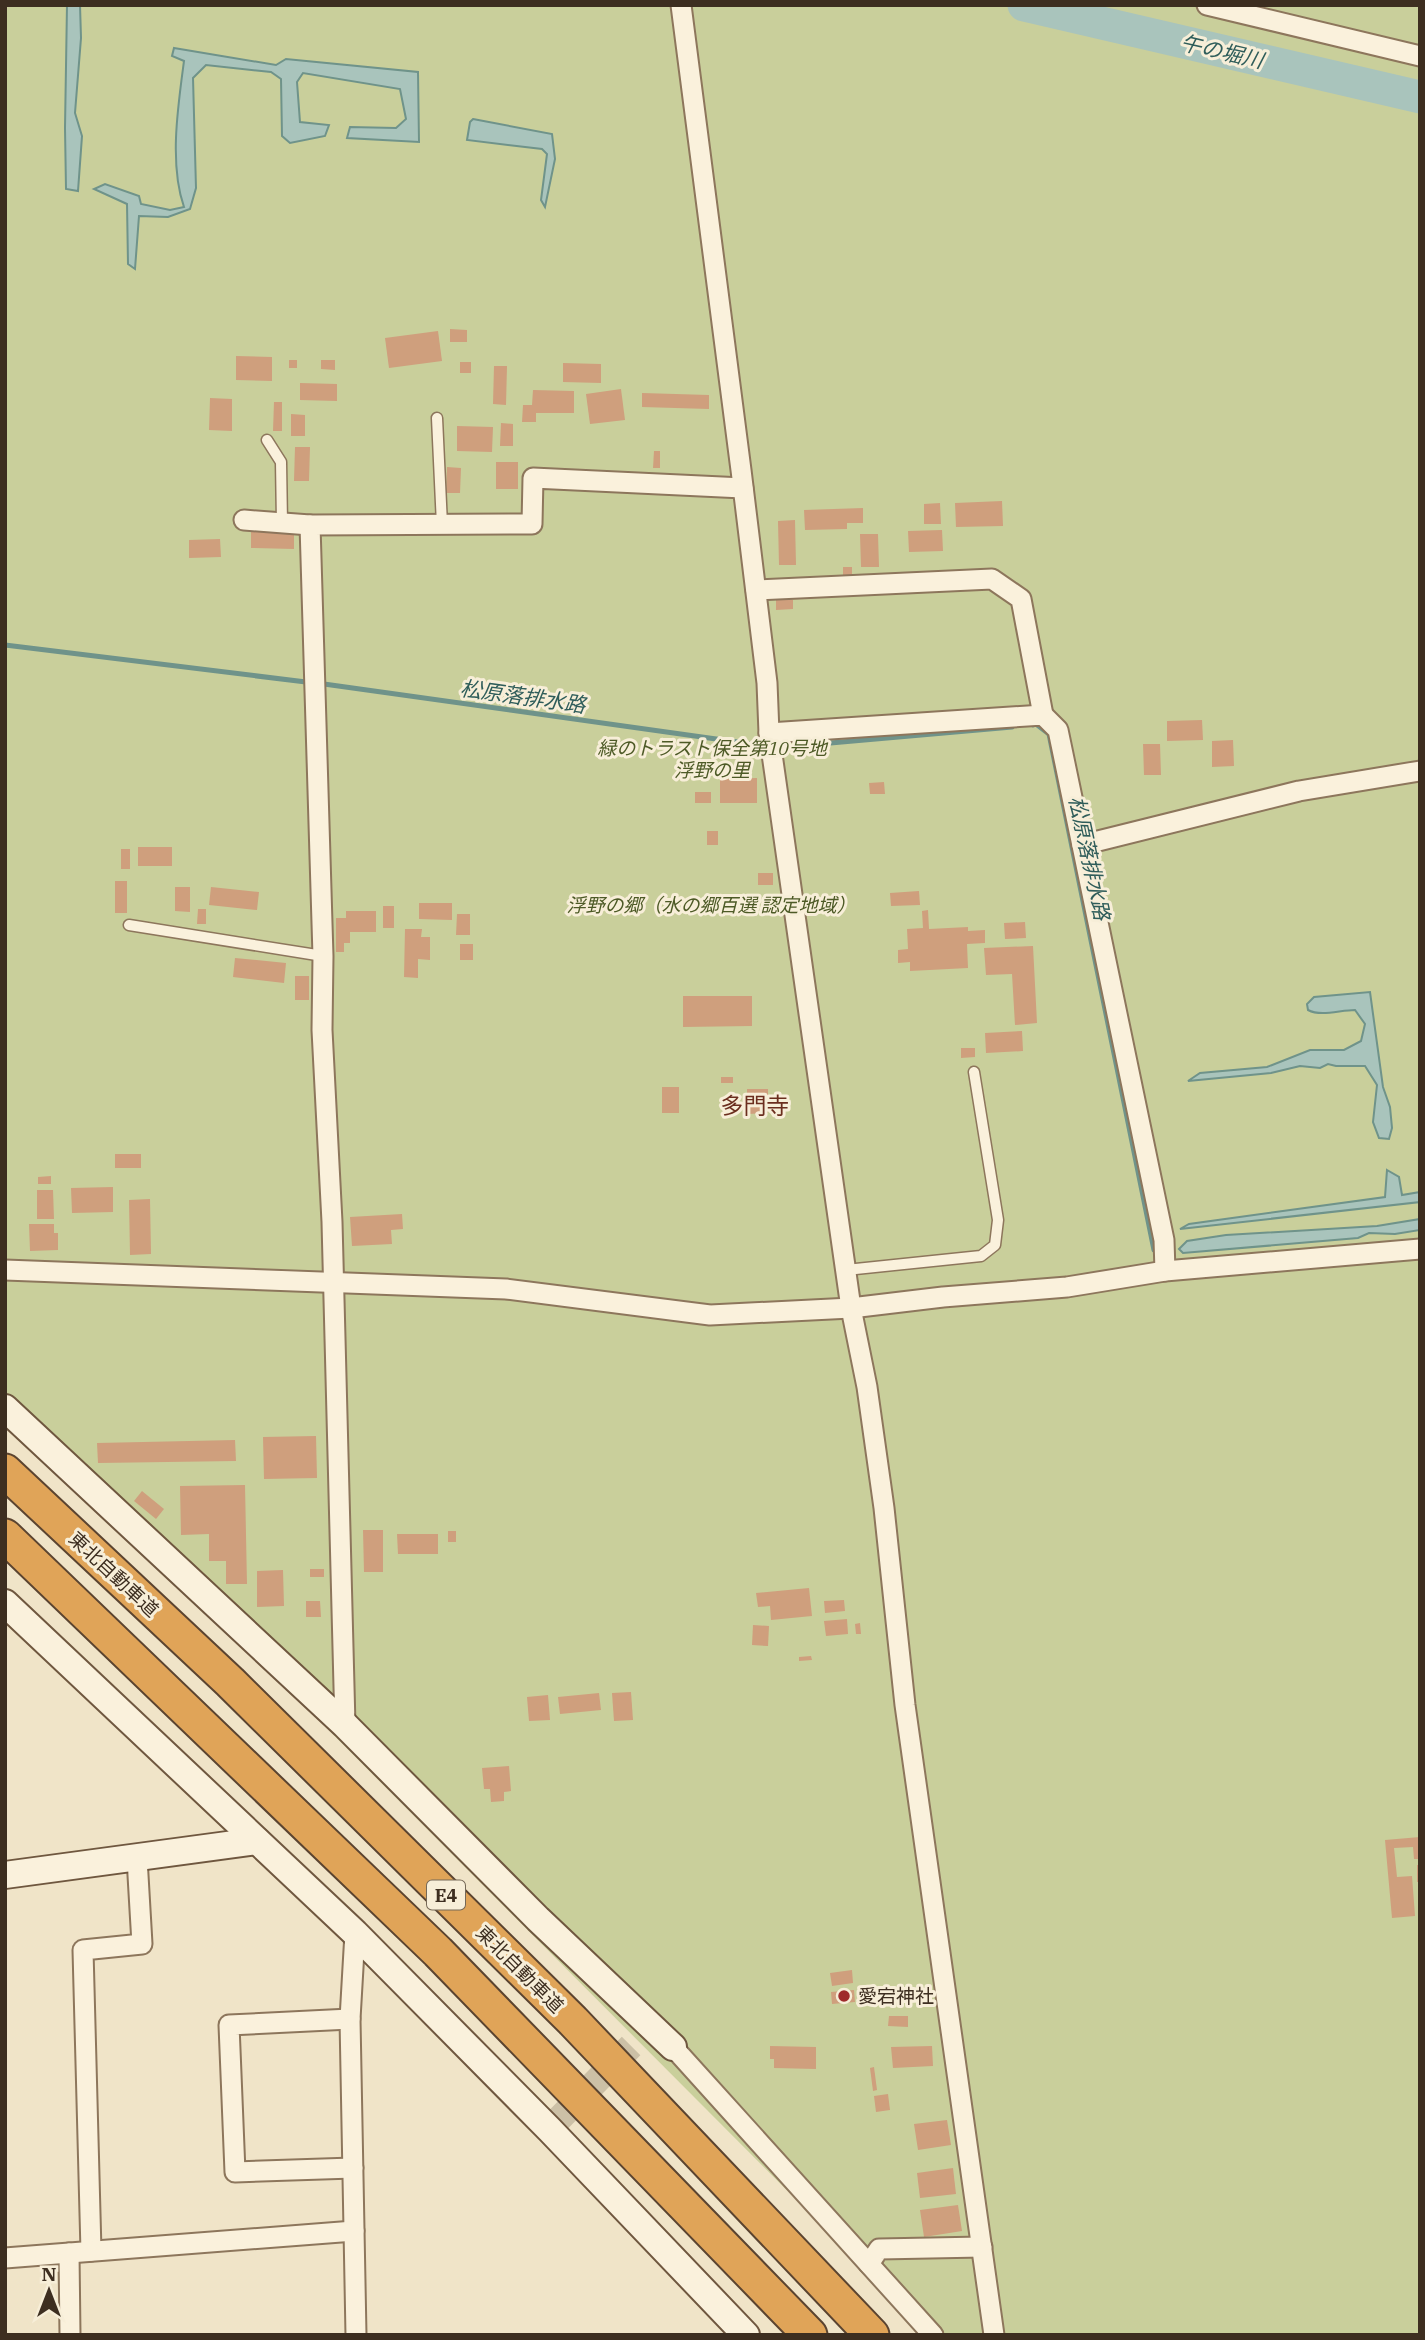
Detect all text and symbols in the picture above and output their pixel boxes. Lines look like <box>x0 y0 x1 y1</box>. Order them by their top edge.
water label: 午の堀川 <box>1178 28 1268 75</box>
water label: 松原落排水路 <box>459 673 589 719</box>
park label: 緑のトラスト保全第10号地 浮野の里 <box>597 736 829 782</box>
water label: 松原落排水路 <box>1063 793 1117 924</box>
park label: 浮野の郷（水の郷百選 認定地域） <box>566 893 856 917</box>
district label: 多門寺 <box>721 1090 790 1120</box>
street label: 東北自動車道 <box>64 1526 164 1622</box>
road number: E4 <box>427 1881 465 1910</box>
street label: 東北自動車道 <box>471 1920 569 2018</box>
place label: 愛宕神社 <box>858 1984 934 2008</box>
marker: 愛宕神社 <box>836 1988 852 2004</box>
north arrow <box>14 2256 84 2326</box>
text: N <box>41 2262 57 2286</box>

